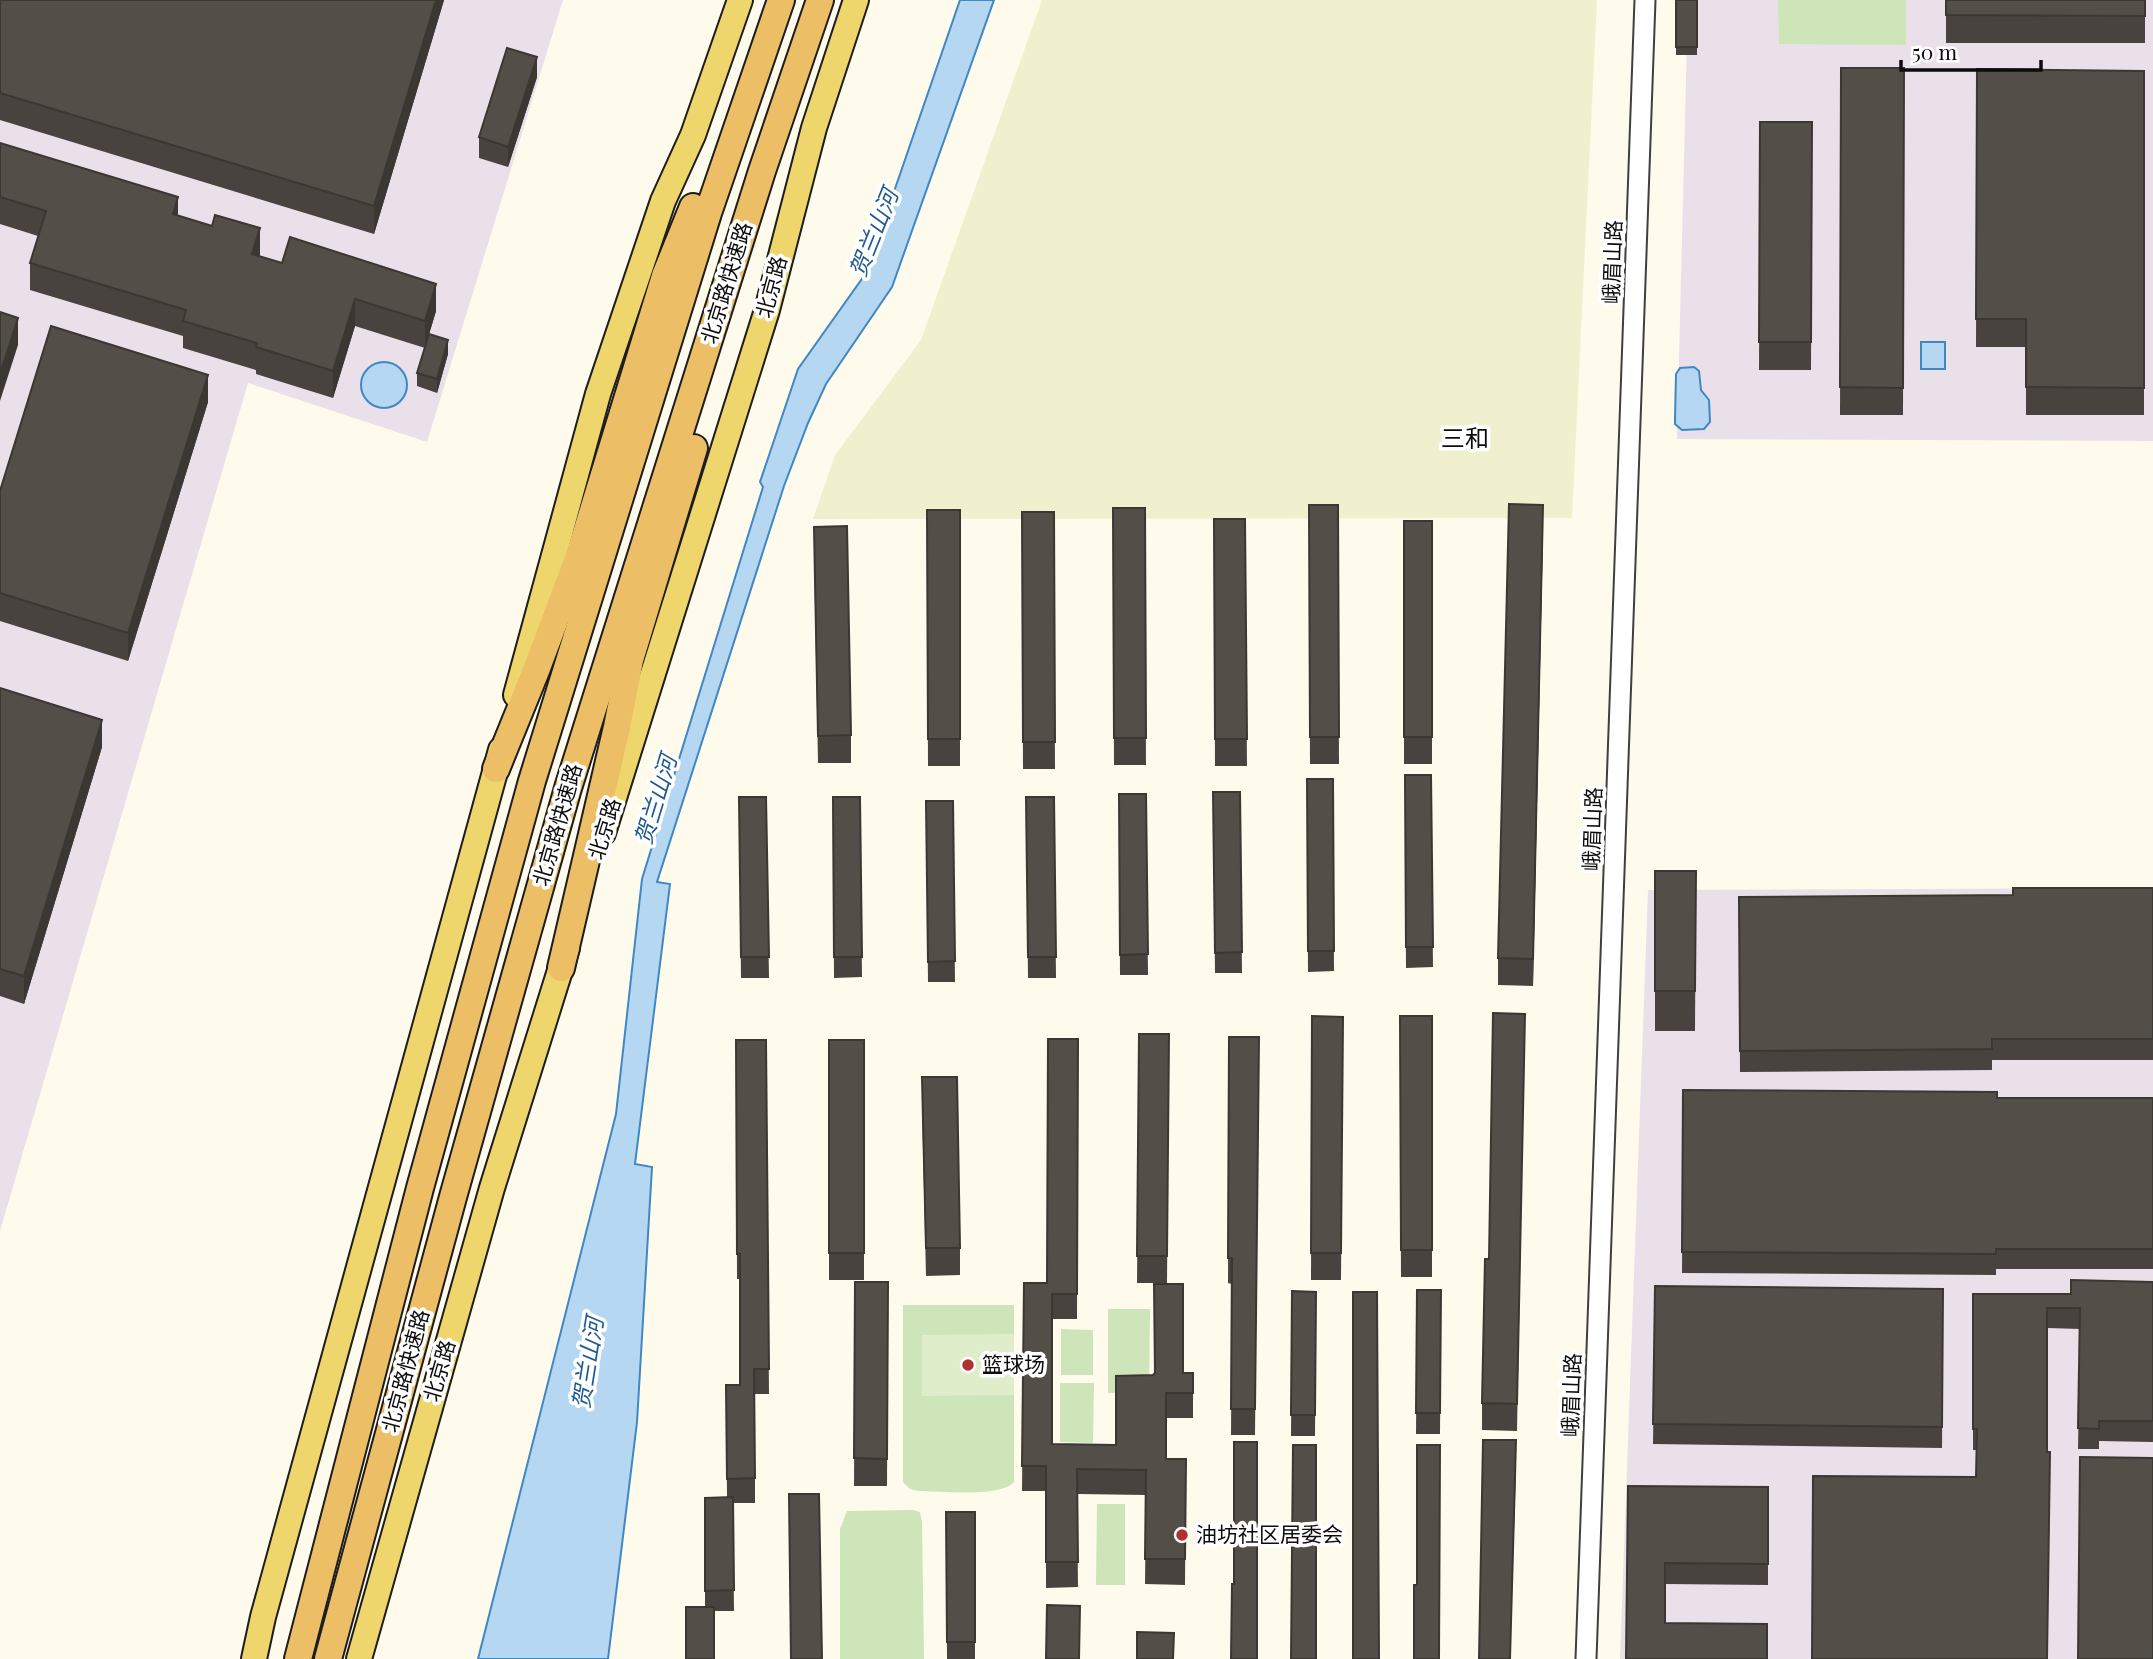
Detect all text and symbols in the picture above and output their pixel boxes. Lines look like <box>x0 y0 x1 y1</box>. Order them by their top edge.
scale bar <box>1901 28 2041 72</box>
text: 50 m <box>1912 37 1958 65</box>
water label: 贺兰山河 <box>841 180 906 281</box>
street label: 北京路快速路 <box>693 218 757 347</box>
street label: 峨眉山路 <box>1596 219 1626 304</box>
street label: 北京路 <box>748 252 792 321</box>
district label: 三和 <box>1441 421 1489 453</box>
water label: 贺兰山河 <box>626 747 684 848</box>
street label: 北京路快速路 <box>525 760 587 889</box>
street label: 峨眉山路 <box>1576 786 1606 871</box>
street label: 北京路 <box>580 794 626 863</box>
street label: 北京路快速路 <box>374 1306 434 1435</box>
water label: 贺兰山河 <box>564 1311 610 1411</box>
street label: 北京路 <box>416 1336 460 1405</box>
place label: 篮球场 <box>982 1349 1045 1377</box>
street label: 峨眉山路 <box>1555 1352 1585 1437</box>
marker: 篮球场 <box>960 1357 976 1373</box>
place label: 油坊社区居委会 <box>1196 1519 1343 1547</box>
marker: 油坊社区居委会 <box>1174 1527 1190 1543</box>

